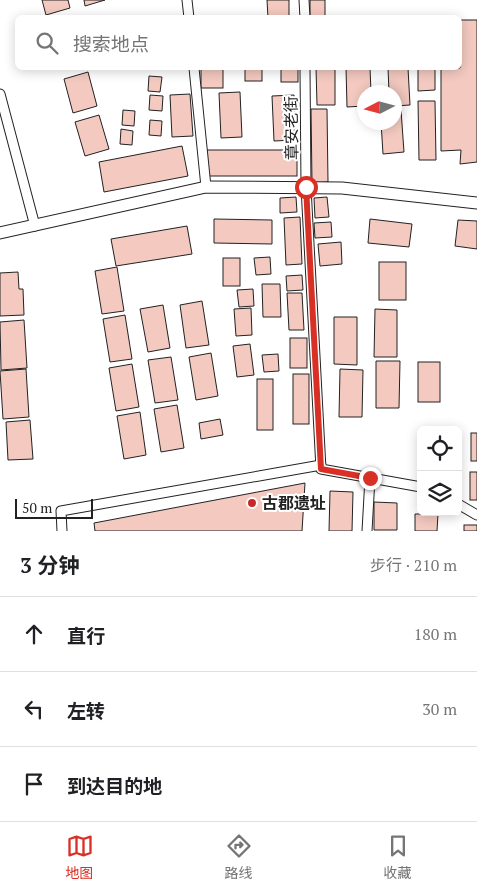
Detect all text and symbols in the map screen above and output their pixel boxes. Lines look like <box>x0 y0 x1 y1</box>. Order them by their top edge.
search box <box>15 15 462 70</box>
icon: search <box>33 29 61 57</box>
text: 搜索地点 <box>73 31 149 56</box>
north arrow <box>357 85 402 130</box>
street label: 章安老街 <box>279 96 303 160</box>
route start <box>295 176 318 199</box>
map controls <box>417 426 462 516</box>
button: locate <box>417 426 462 471</box>
route end <box>359 467 382 490</box>
button: layers <box>417 471 462 516</box>
place label: 古郡遗址 <box>262 492 326 514</box>
scale bar <box>15 496 92 519</box>
marker: 古郡遗址 <box>246 497 258 509</box>
text: 50 m <box>22 498 52 517</box>
text: 3 分钟 <box>20 551 80 579</box>
text: 步行 · 210 m <box>370 554 457 576</box>
icon: ahead <box>20 620 48 648</box>
text: 直行 <box>67 623 105 648</box>
text: 180 m <box>414 623 457 645</box>
icon: left <box>20 695 48 723</box>
text: 左转 <box>67 698 105 723</box>
text: 30 m <box>422 698 457 720</box>
icon: arrive <box>20 770 48 798</box>
text: 到达目的地 <box>67 773 162 798</box>
tab: 地图 <box>66 832 94 882</box>
tab: 路线 <box>225 832 253 882</box>
tab: 收藏 <box>384 832 412 882</box>

